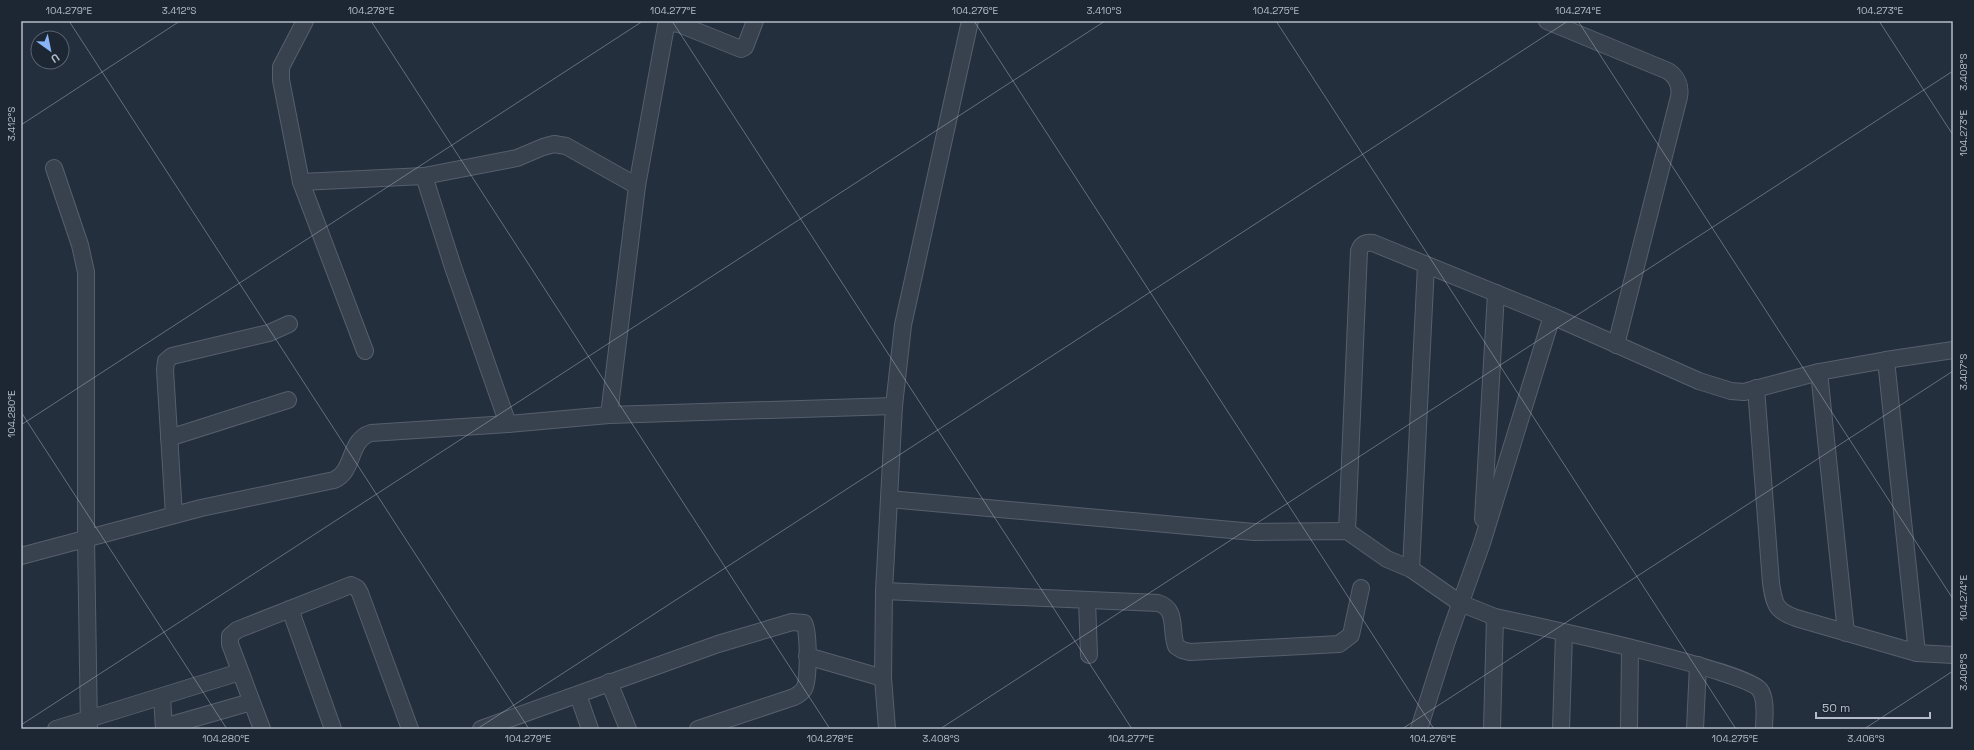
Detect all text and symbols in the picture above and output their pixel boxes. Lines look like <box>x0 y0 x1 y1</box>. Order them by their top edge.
text: 104.279°E <box>46 4 93 17</box>
text: 3.412°S <box>162 4 196 17</box>
text: 104.278°E <box>348 4 395 17</box>
text: 104.277°E <box>650 4 696 17</box>
text: 104.276°E <box>952 4 999 17</box>
text: 3.410°S <box>1086 4 1122 17</box>
text: 104.275°E <box>1253 4 1300 17</box>
text: 104.274°E <box>1555 4 1601 17</box>
text: 104.273°E <box>1857 4 1904 17</box>
north arrow <box>30 30 70 70</box>
text: U <box>49 50 62 66</box>
text: 3.408°S <box>1957 53 1970 91</box>
text: 3.412°S <box>5 107 18 141</box>
text: 104.273°E <box>1957 109 1970 156</box>
text: 3.407°S <box>1957 354 1970 390</box>
text: 104.280°E <box>5 390 18 438</box>
text: 104.274°E <box>1957 575 1970 621</box>
text: 3.406°S <box>1957 653 1970 691</box>
scale bar <box>1816 694 1930 720</box>
text: 50 m <box>1822 700 1850 716</box>
text: 104.280°E <box>202 732 250 745</box>
text: 104.279°E <box>505 732 552 745</box>
text: 104.278°E <box>807 732 854 745</box>
text: 3.408°S <box>922 732 960 745</box>
text: 104.277°E <box>1108 732 1154 745</box>
text: 104.276°E <box>1410 732 1457 745</box>
text: 104.275°E <box>1712 732 1759 745</box>
text: 3.406°S <box>1847 732 1885 745</box>

